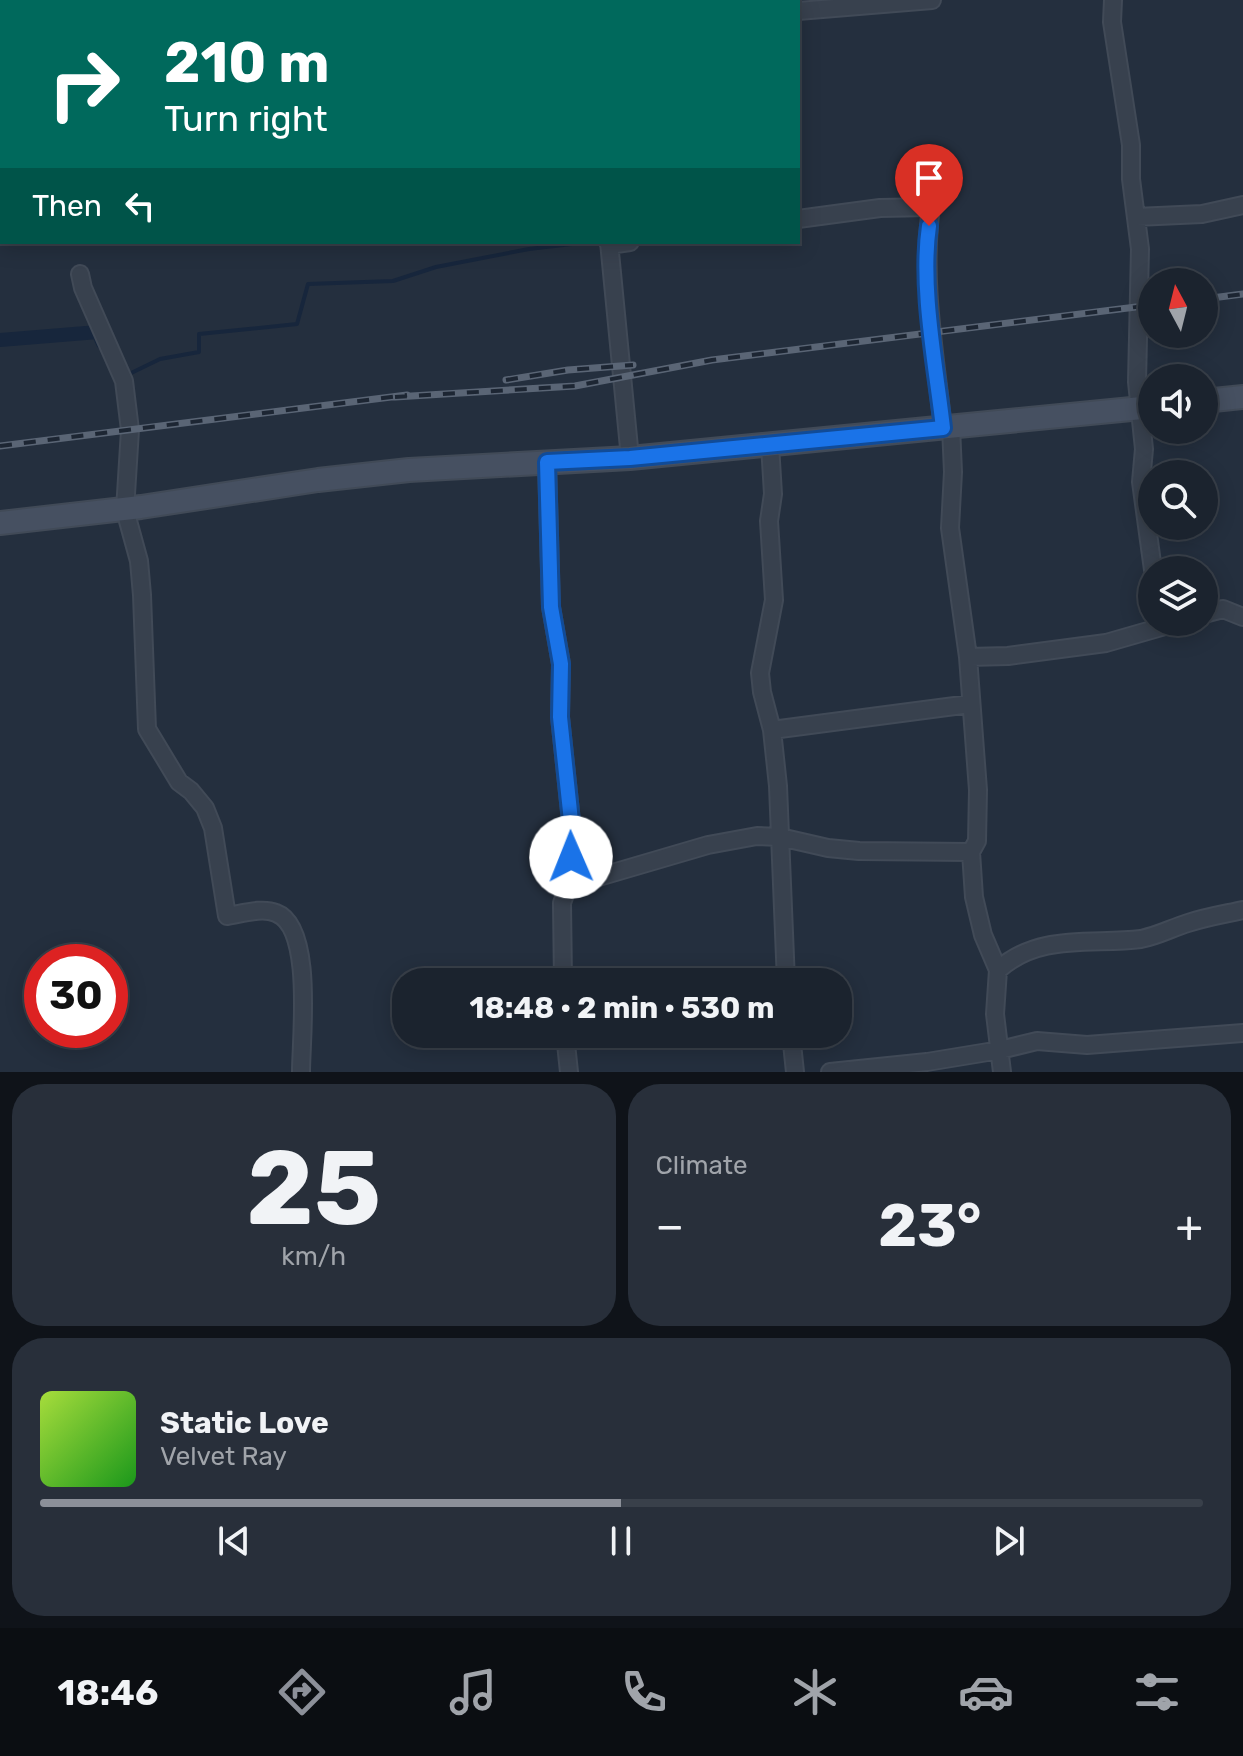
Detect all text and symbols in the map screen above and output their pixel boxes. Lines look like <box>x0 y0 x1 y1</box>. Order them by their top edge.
text: 210 m <box>164 30 330 96</box>
icon: right <box>32 32 136 136</box>
text: Turn right <box>164 97 328 140</box>
pin <box>895 144 963 226</box>
icon: arrive <box>907 156 951 200</box>
icon: left <box>118 184 162 228</box>
text: Then <box>32 188 102 224</box>
north arrow <box>1138 268 1218 348</box>
map controls <box>1138 268 1218 636</box>
button: sound <box>1138 364 1218 444</box>
button: search <box>1138 460 1218 540</box>
button: layers <box>1138 556 1218 636</box>
position arrow <box>529 815 613 899</box>
speed limit sign: 30 <box>24 944 128 1048</box>
text: 18:48 · 2 min · 530 m <box>470 990 774 1026</box>
text: 25 <box>246 1127 381 1250</box>
text: Climate <box>656 1150 748 1181</box>
text: 23° <box>878 1190 981 1261</box>
text: − <box>656 1200 684 1252</box>
text: + <box>1176 1200 1203 1252</box>
text: km/h <box>281 1241 346 1272</box>
text: Static Love <box>160 1405 329 1441</box>
text: Velvet Ray <box>160 1441 287 1472</box>
icon: previous <box>212 1519 256 1563</box>
icon: pause <box>599 1519 643 1563</box>
icon: next <box>987 1519 1031 1563</box>
icon: directions <box>274 1664 330 1720</box>
icon: music <box>445 1664 501 1720</box>
icon: phone <box>616 1664 672 1720</box>
icon: climate <box>787 1664 843 1720</box>
icon: car <box>958 1664 1014 1720</box>
icon: filters <box>1129 1664 1185 1720</box>
text: 18:46 <box>58 1671 158 1714</box>

